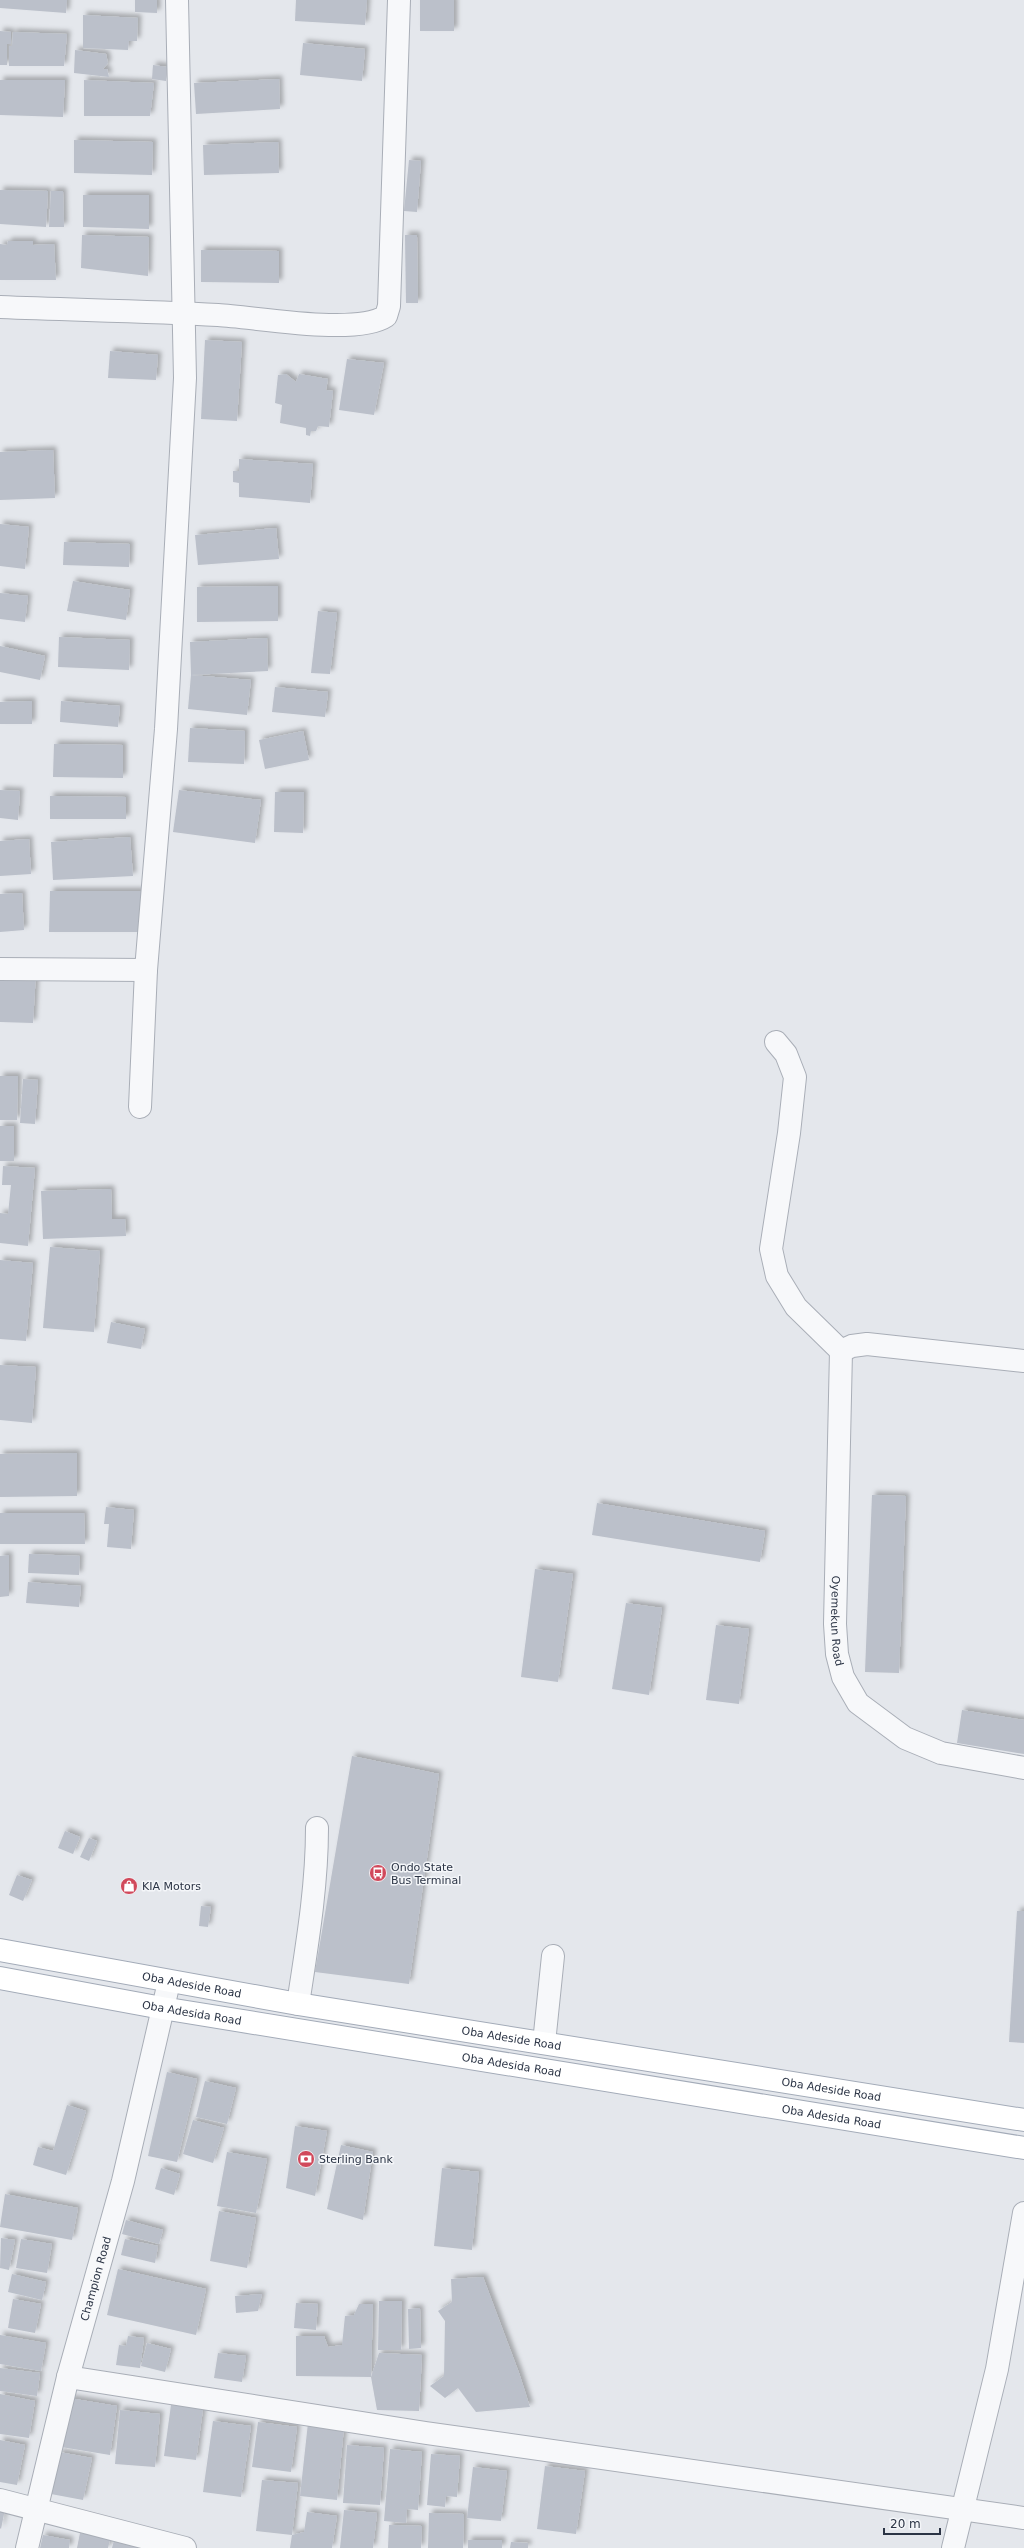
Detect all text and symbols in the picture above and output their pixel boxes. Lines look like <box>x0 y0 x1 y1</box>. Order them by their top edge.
street label: Oyemekun Road <box>828 1575 846 1667</box>
place label: Ondo State Bus Terminal <box>391 1861 461 1887</box>
bus stop icon: Ondo State Bus Terminal <box>368 1863 388 1883</box>
shop icon: KIA Motors <box>119 1876 139 1896</box>
place label: KIA Motors <box>142 1880 201 1893</box>
street label: Oba Adeside Road <box>141 1969 243 2000</box>
street label: Oba Adesida Road <box>141 1998 243 2027</box>
street label: Oba Adeside Road <box>461 2024 562 2052</box>
street label: Oba Adesida Road <box>461 2050 562 2079</box>
street label: Oba Adeside Road <box>781 2075 882 2104</box>
street label: Oba Adesida Road <box>781 2102 882 2131</box>
bank icon: Sterling Bank <box>296 2149 316 2169</box>
place label: Sterling Bank <box>319 2153 393 2166</box>
street label: Champion Road <box>78 2235 114 2322</box>
scale bar <box>884 2510 940 2536</box>
text: 20 m <box>890 2517 921 2531</box>

